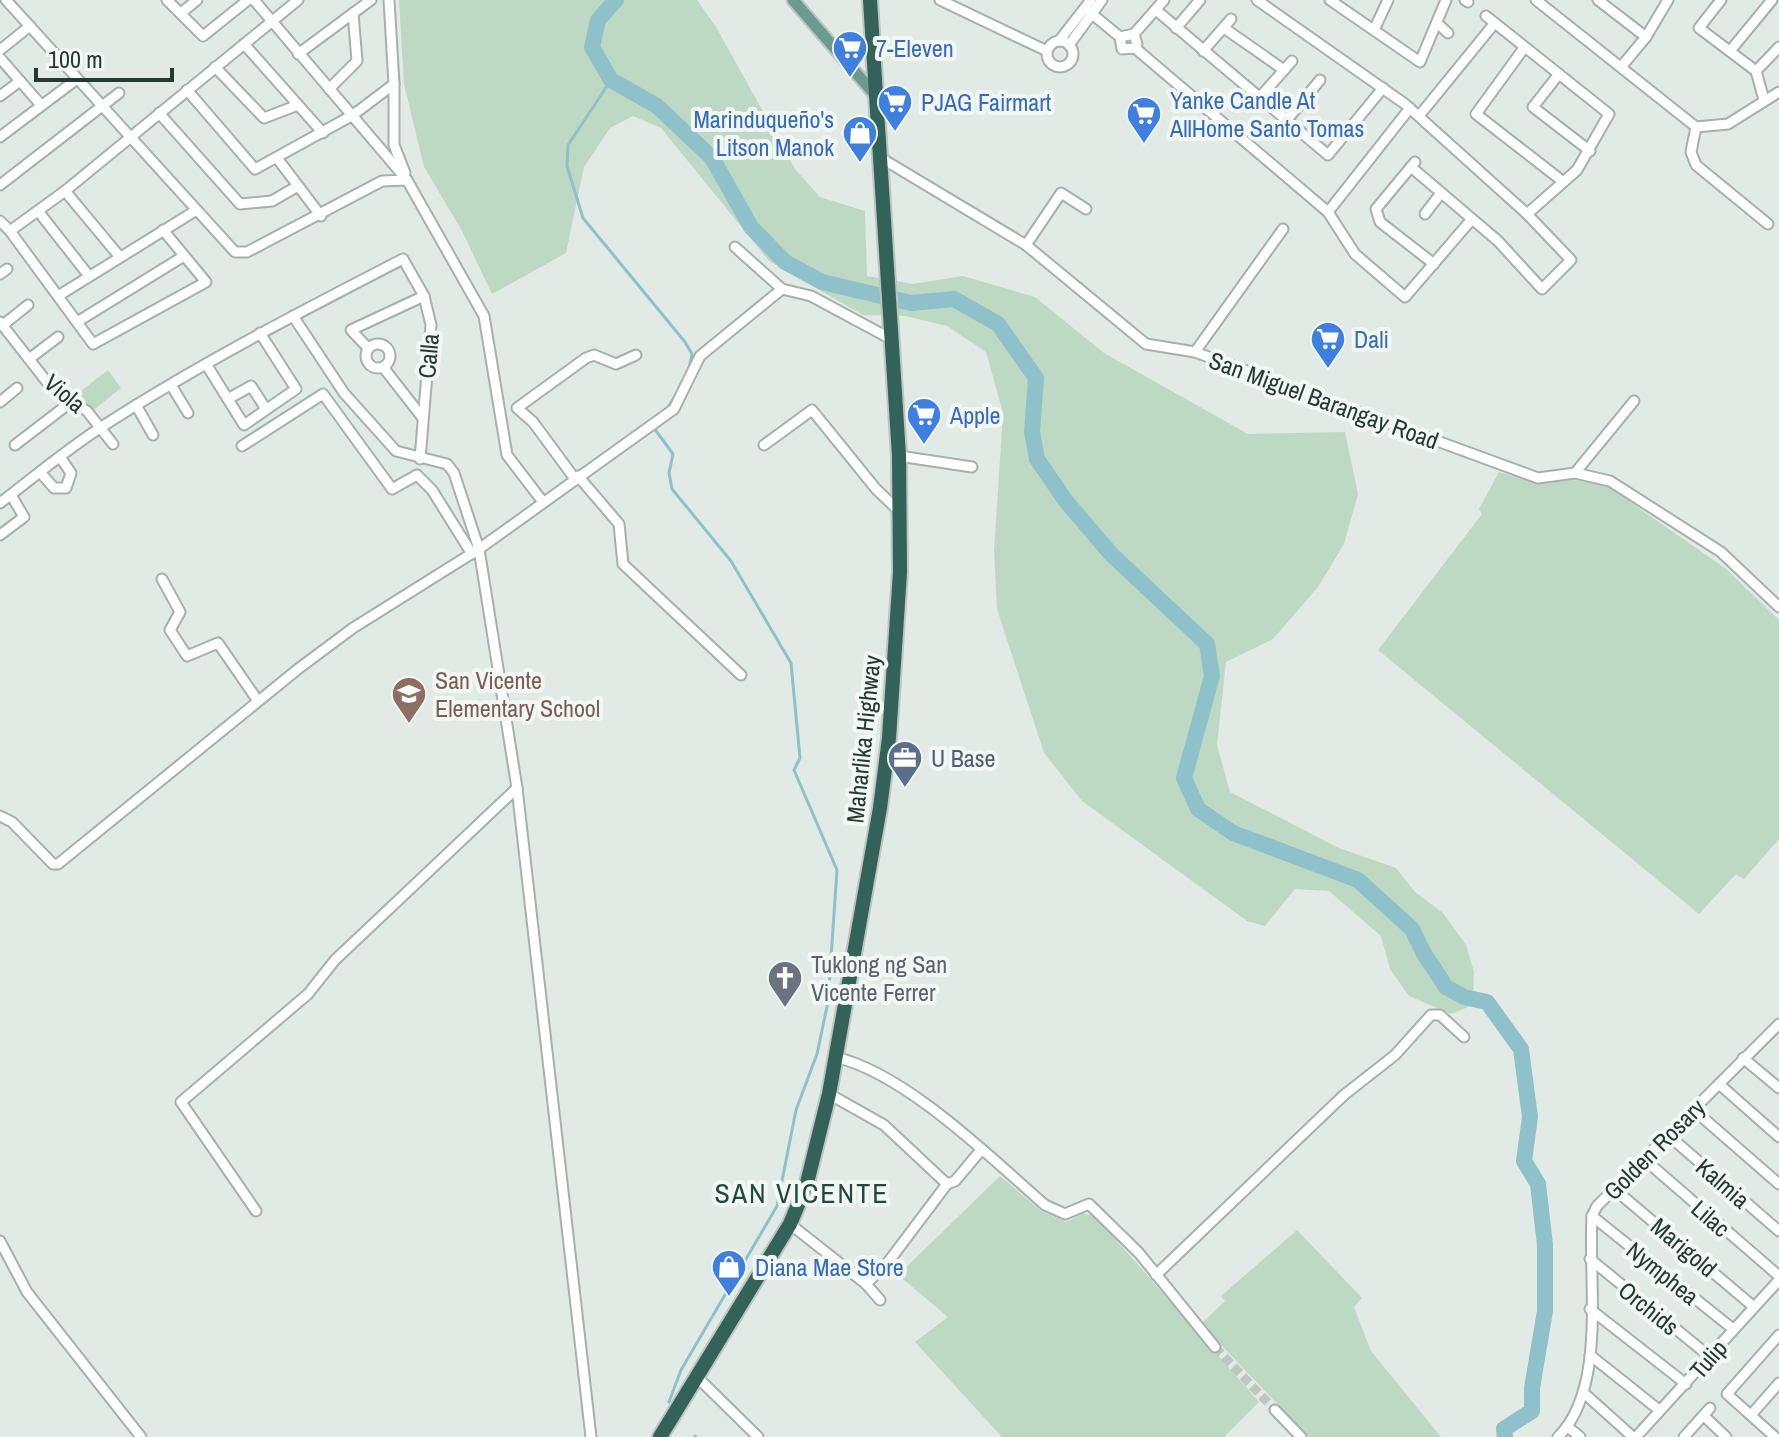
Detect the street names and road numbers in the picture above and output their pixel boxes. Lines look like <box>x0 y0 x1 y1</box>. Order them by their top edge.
street label: Calla <box>410 332 446 380</box>
street label: San Miguel Barangay Road <box>1205 344 1443 456</box>
street label: Viola <box>38 366 92 420</box>
street label: Maharlika Highway <box>838 653 888 824</box>
street label: Golden Rosary <box>1596 1091 1712 1207</box>
street label: Kalmia <box>1689 1151 1757 1215</box>
street label: Lilac <box>1685 1192 1737 1244</box>
street label: Marigold <box>1644 1210 1724 1284</box>
street label: Nymphea <box>1620 1234 1706 1312</box>
street label: Orchids <box>1612 1274 1686 1342</box>
street label: Tulip <box>1682 1333 1734 1385</box>

